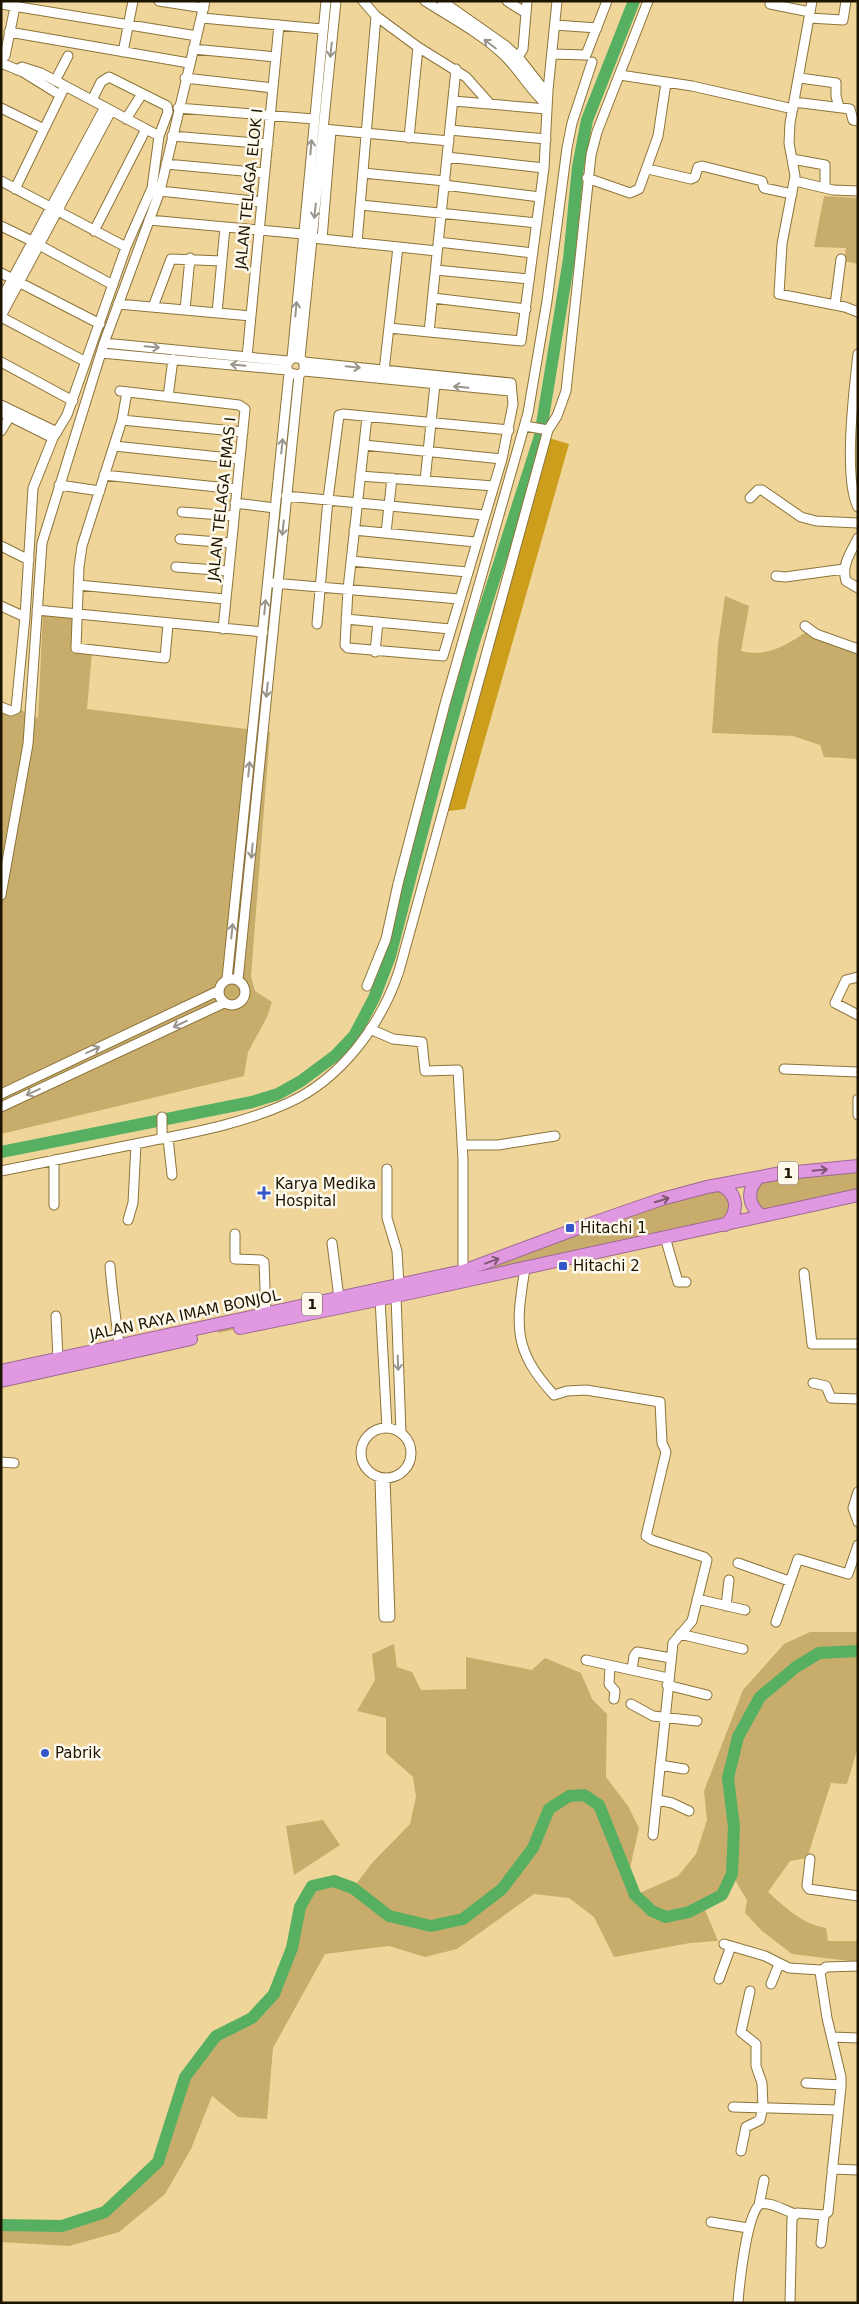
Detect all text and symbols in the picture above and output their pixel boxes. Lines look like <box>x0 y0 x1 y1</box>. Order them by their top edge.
one-way arrow <box>483 39 497 49</box>
one-way arrow <box>327 41 336 57</box>
street label: JALAN TELAGA ELOK I <box>232 108 266 271</box>
one-way arrow <box>306 140 316 156</box>
one-way arrow <box>310 203 320 219</box>
one-way arrow <box>292 301 301 317</box>
one-way arrow <box>144 343 160 352</box>
one-way arrow <box>230 360 246 370</box>
one-way arrow <box>344 363 360 372</box>
one-way arrow <box>454 382 470 391</box>
street label: JALAN TELAGA EMAS I <box>204 416 240 583</box>
one-way arrow <box>277 438 287 454</box>
one-way arrow <box>278 520 288 536</box>
one-way arrow <box>260 600 270 616</box>
one-way arrow <box>262 681 272 697</box>
one-way arrow <box>244 761 254 777</box>
one-way arrow <box>247 843 256 859</box>
one-way arrow <box>227 923 237 939</box>
one-way arrow <box>173 1019 188 1029</box>
one-way arrow <box>85 1045 100 1055</box>
one-way arrow <box>26 1088 41 1097</box>
road number: 1 <box>778 1162 798 1184</box>
one-way arrow <box>811 1165 827 1174</box>
place label: Karya Medika Hospital <box>275 1175 376 1210</box>
marker: Karya Medika Hospital <box>257 1186 271 1200</box>
one-way arrow <box>654 1194 670 1204</box>
place label: Hitachi 1 <box>580 1219 647 1237</box>
marker: Hitachi 1 <box>564 1222 576 1234</box>
one-way arrow <box>484 1256 500 1265</box>
place label: Hitachi 2 <box>573 1257 640 1275</box>
marker: Hitachi 2 <box>557 1260 569 1272</box>
street label: JALAN RAYA IMAM BONJOL <box>87 1286 283 1344</box>
road number: 1 <box>302 1292 322 1316</box>
one-way arrow <box>394 1354 403 1370</box>
place label: Pabrik <box>55 1744 101 1762</box>
marker: Pabrik <box>39 1747 51 1759</box>

